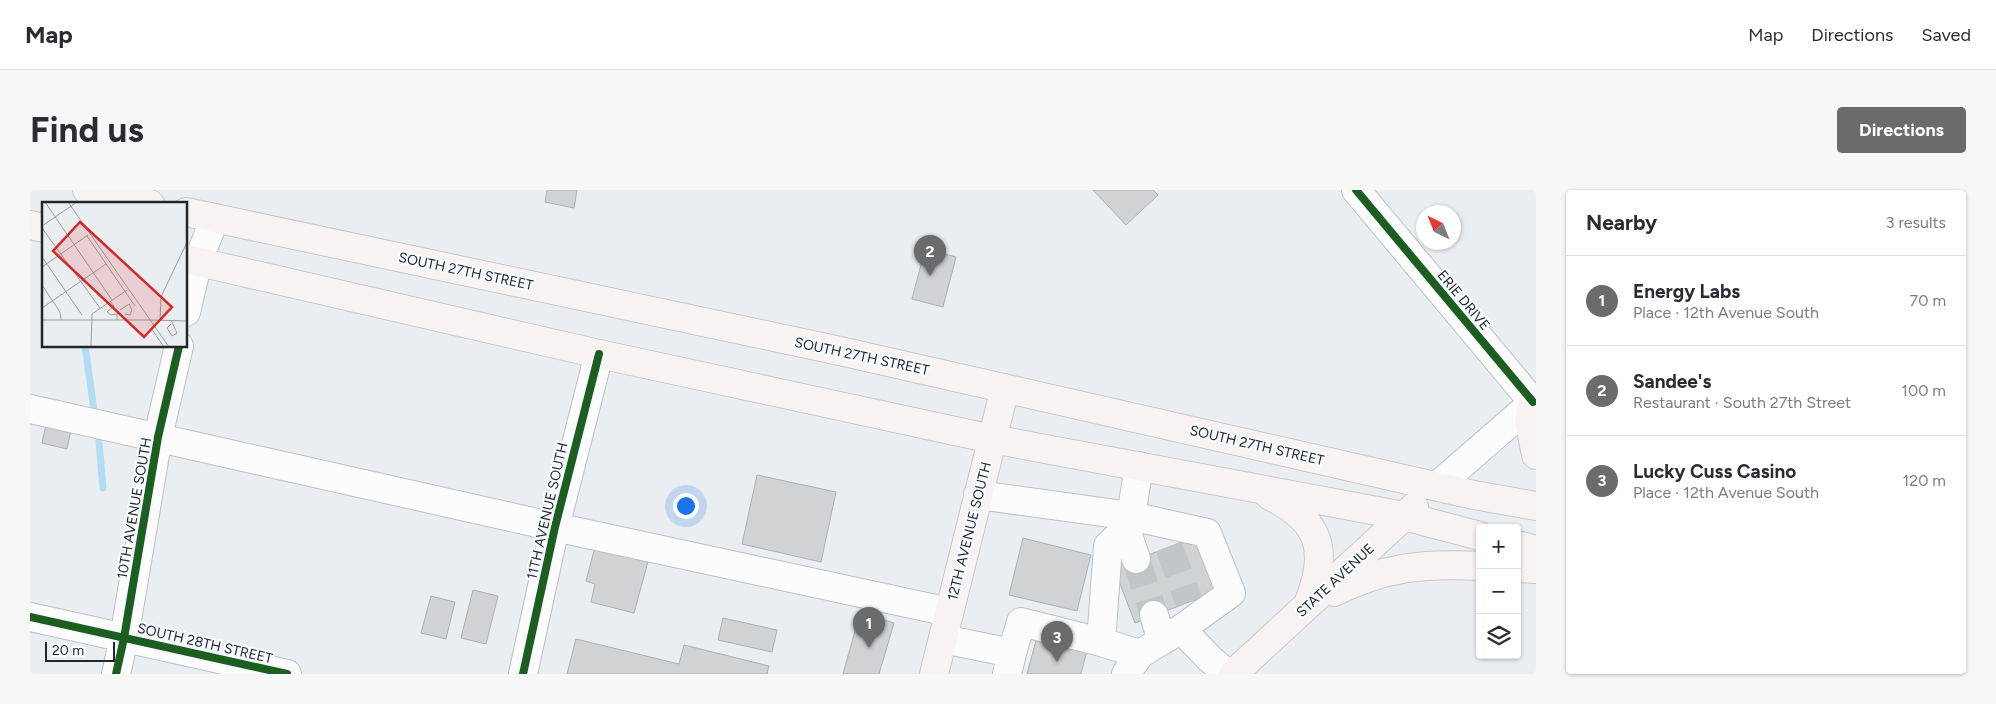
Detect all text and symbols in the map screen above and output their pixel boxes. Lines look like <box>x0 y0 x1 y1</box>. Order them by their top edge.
text: Map <box>25 20 73 49</box>
text: Map <box>1748 24 1783 46</box>
text: Directions <box>1811 24 1893 46</box>
text: Saved <box>1921 24 1971 46</box>
button: Directions <box>1837 107 1966 153</box>
text: Find us <box>30 109 144 151</box>
inset map <box>42 202 188 348</box>
north arrow <box>1416 205 1461 250</box>
text: Nearby <box>1586 210 1657 235</box>
text: 3 results <box>1886 213 1946 232</box>
pin: 2 <box>914 235 946 276</box>
street label: SOUTH 27TH STREET <box>397 249 535 294</box>
street label: ERIE DRIVE <box>1434 267 1494 334</box>
text: Energy Labs <box>1633 280 1740 303</box>
text: 1 <box>1599 291 1605 310</box>
text: 70 m <box>1910 291 1946 310</box>
text: Place · 12th Avenue South <box>1633 303 1819 322</box>
street label: SOUTH 27TH STREET <box>793 334 931 379</box>
text: Sandee's <box>1633 370 1711 393</box>
text: 2 <box>1597 381 1607 400</box>
text: 100 m <box>1901 381 1946 400</box>
text: Restaurant · South 27th Street <box>1633 393 1851 412</box>
street label: SOUTH 27TH STREET <box>1188 422 1326 469</box>
street label: 10TH AVENUE SOUTH <box>114 436 155 580</box>
street label: 11TH AVENUE SOUTH <box>523 441 572 581</box>
street label: 12TH AVENUE SOUTH <box>944 460 995 602</box>
text: Lucky Cuss Casino <box>1633 460 1796 483</box>
text: 3 <box>1598 471 1606 490</box>
text: 120 m <box>1903 471 1946 490</box>
text: Place · 12th Avenue South <box>1633 483 1819 502</box>
your location <box>673 493 699 519</box>
map controls <box>1476 524 1521 659</box>
button: + <box>1476 524 1521 569</box>
street label: STATE AVENUE <box>1293 540 1378 621</box>
button: − <box>1476 569 1521 614</box>
pin: 1 <box>853 607 885 648</box>
button: layers <box>1476 614 1521 659</box>
street label: SOUTH 28TH STREET <box>136 620 275 667</box>
pin: 3 <box>1041 621 1073 662</box>
scale bar <box>45 639 115 662</box>
text: 20 m <box>52 642 84 659</box>

